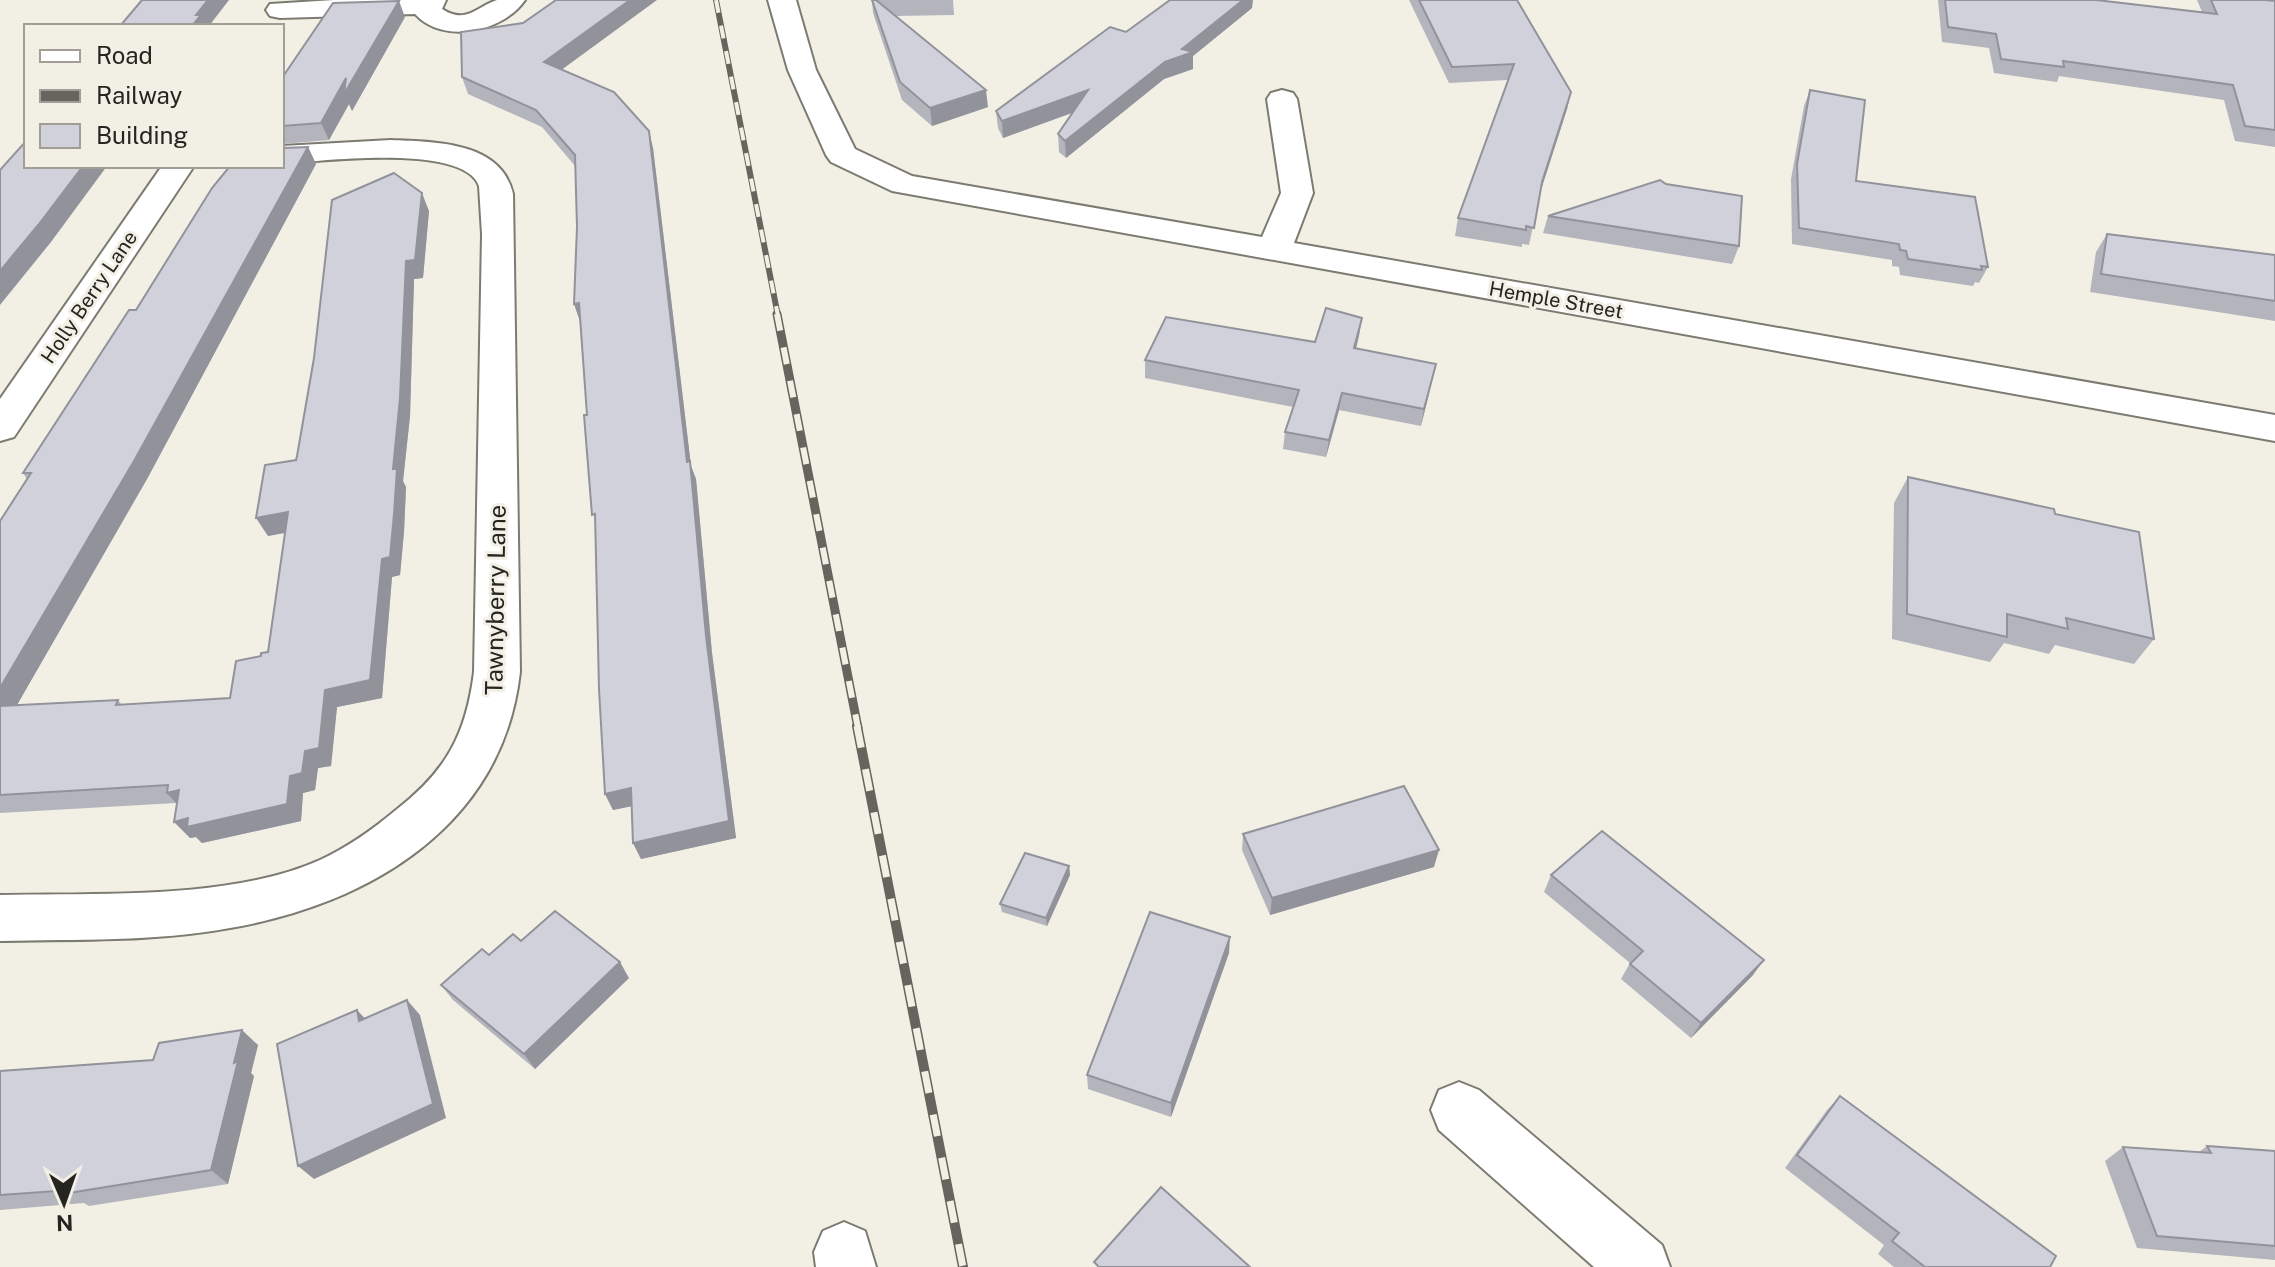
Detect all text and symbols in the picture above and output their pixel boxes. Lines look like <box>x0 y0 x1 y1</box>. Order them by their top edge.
legend <box>24 24 284 168</box>
text: Road <box>96 41 153 69</box>
text: Railway <box>96 81 182 109</box>
text: Building <box>96 121 188 149</box>
street label: Holly Berry Lane <box>36 226 142 368</box>
street label: Hemple Street <box>1487 276 1625 324</box>
street label: Tawnyberry Lane <box>479 505 511 695</box>
north arrow <box>24 1163 104 1243</box>
text: N <box>56 1210 74 1236</box>

